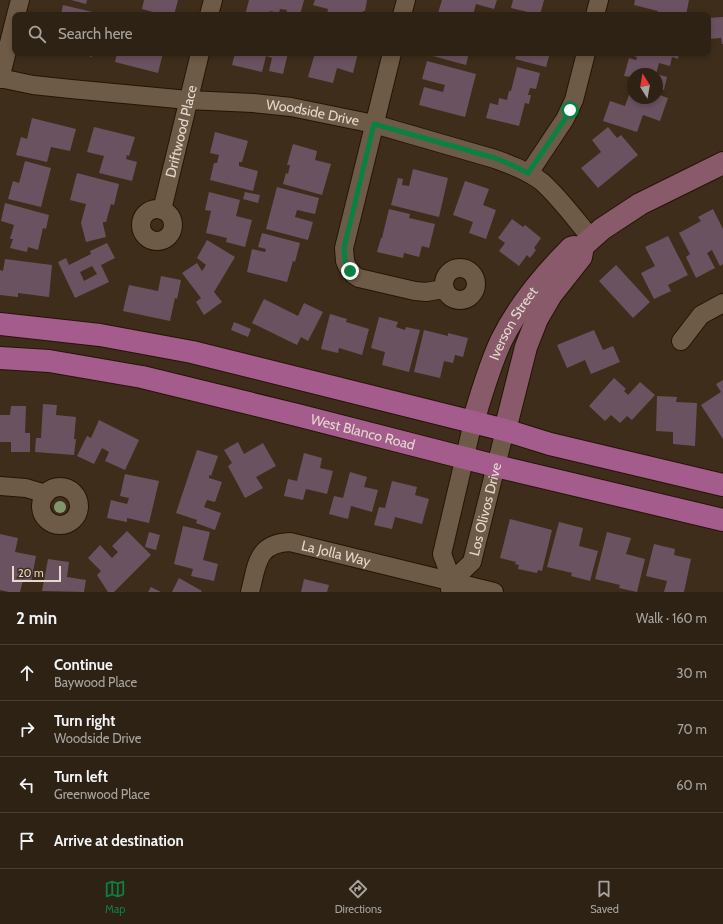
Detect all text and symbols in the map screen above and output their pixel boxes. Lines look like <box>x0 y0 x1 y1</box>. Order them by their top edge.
search box <box>12 12 711 56</box>
icon: search <box>26 23 48 45</box>
text: Search here <box>58 25 133 43</box>
north arrow <box>627 68 663 104</box>
street label: Driftwood Place <box>161 83 201 179</box>
street label: Woodside Drive <box>265 95 361 130</box>
route start <box>561 101 579 119</box>
route end <box>341 262 359 280</box>
street label: Iverson Street <box>485 283 542 363</box>
street label: West Blanco Road <box>309 410 417 454</box>
street label: Los Olivos Drive <box>465 461 505 558</box>
street label: La Jolla Way <box>300 536 373 570</box>
scale bar <box>12 564 61 583</box>
text: 20 m <box>18 566 44 580</box>
text: 2 min <box>16 608 57 628</box>
text: Walk · 160 m <box>636 610 707 626</box>
text: Continue <box>54 656 113 674</box>
icon: ahead <box>16 662 38 684</box>
text: 30 m <box>677 665 707 681</box>
text: Baywood Place <box>54 674 137 690</box>
text: Turn right <box>54 712 115 730</box>
icon: right <box>16 718 38 740</box>
text: 70 m <box>677 721 707 737</box>
text: Woodside Drive <box>54 730 141 746</box>
text: Turn left <box>54 768 108 786</box>
icon: left <box>16 774 38 796</box>
text: 60 m <box>676 777 707 793</box>
text: Greenwood Place <box>54 786 150 802</box>
icon: arrive <box>16 830 38 852</box>
text: Arrive at destination <box>54 832 184 850</box>
tab: Map <box>104 878 126 916</box>
tab: Directions <box>335 878 382 916</box>
tab: Saved <box>590 878 619 916</box>

